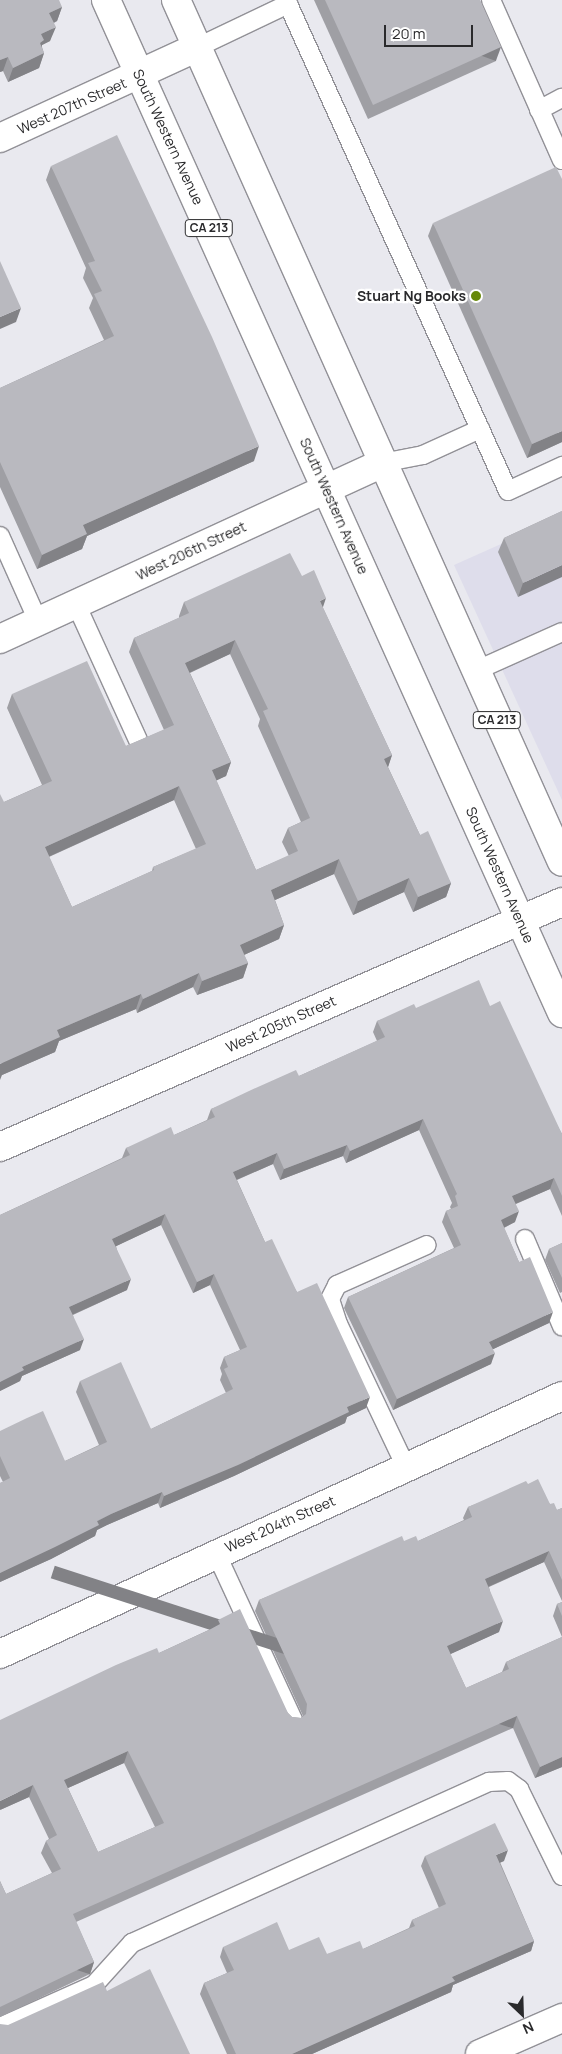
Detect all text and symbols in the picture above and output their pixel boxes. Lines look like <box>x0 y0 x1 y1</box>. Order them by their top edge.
scale bar <box>387 15 476 47</box>
text: 20 m <box>392 23 425 44</box>
street label: South Western Avenue <box>129 67 207 207</box>
street label: West 207th Street <box>15 74 129 138</box>
road number: CA 213 <box>184 218 234 238</box>
place label: Stuart Ng Books <box>357 288 466 304</box>
marker: Stuart Ng Books <box>470 290 482 302</box>
street label: South Western Avenue <box>296 435 372 577</box>
street label: West 206th Street <box>133 518 249 584</box>
road number: CA 213 <box>472 710 522 730</box>
street label: South Western Avenue <box>462 804 538 946</box>
street label: West 205th Street <box>223 992 339 1056</box>
street label: West 204th Street <box>222 1492 338 1556</box>
north arrow <box>497 1989 547 2039</box>
text: N <box>520 2017 537 2039</box>

